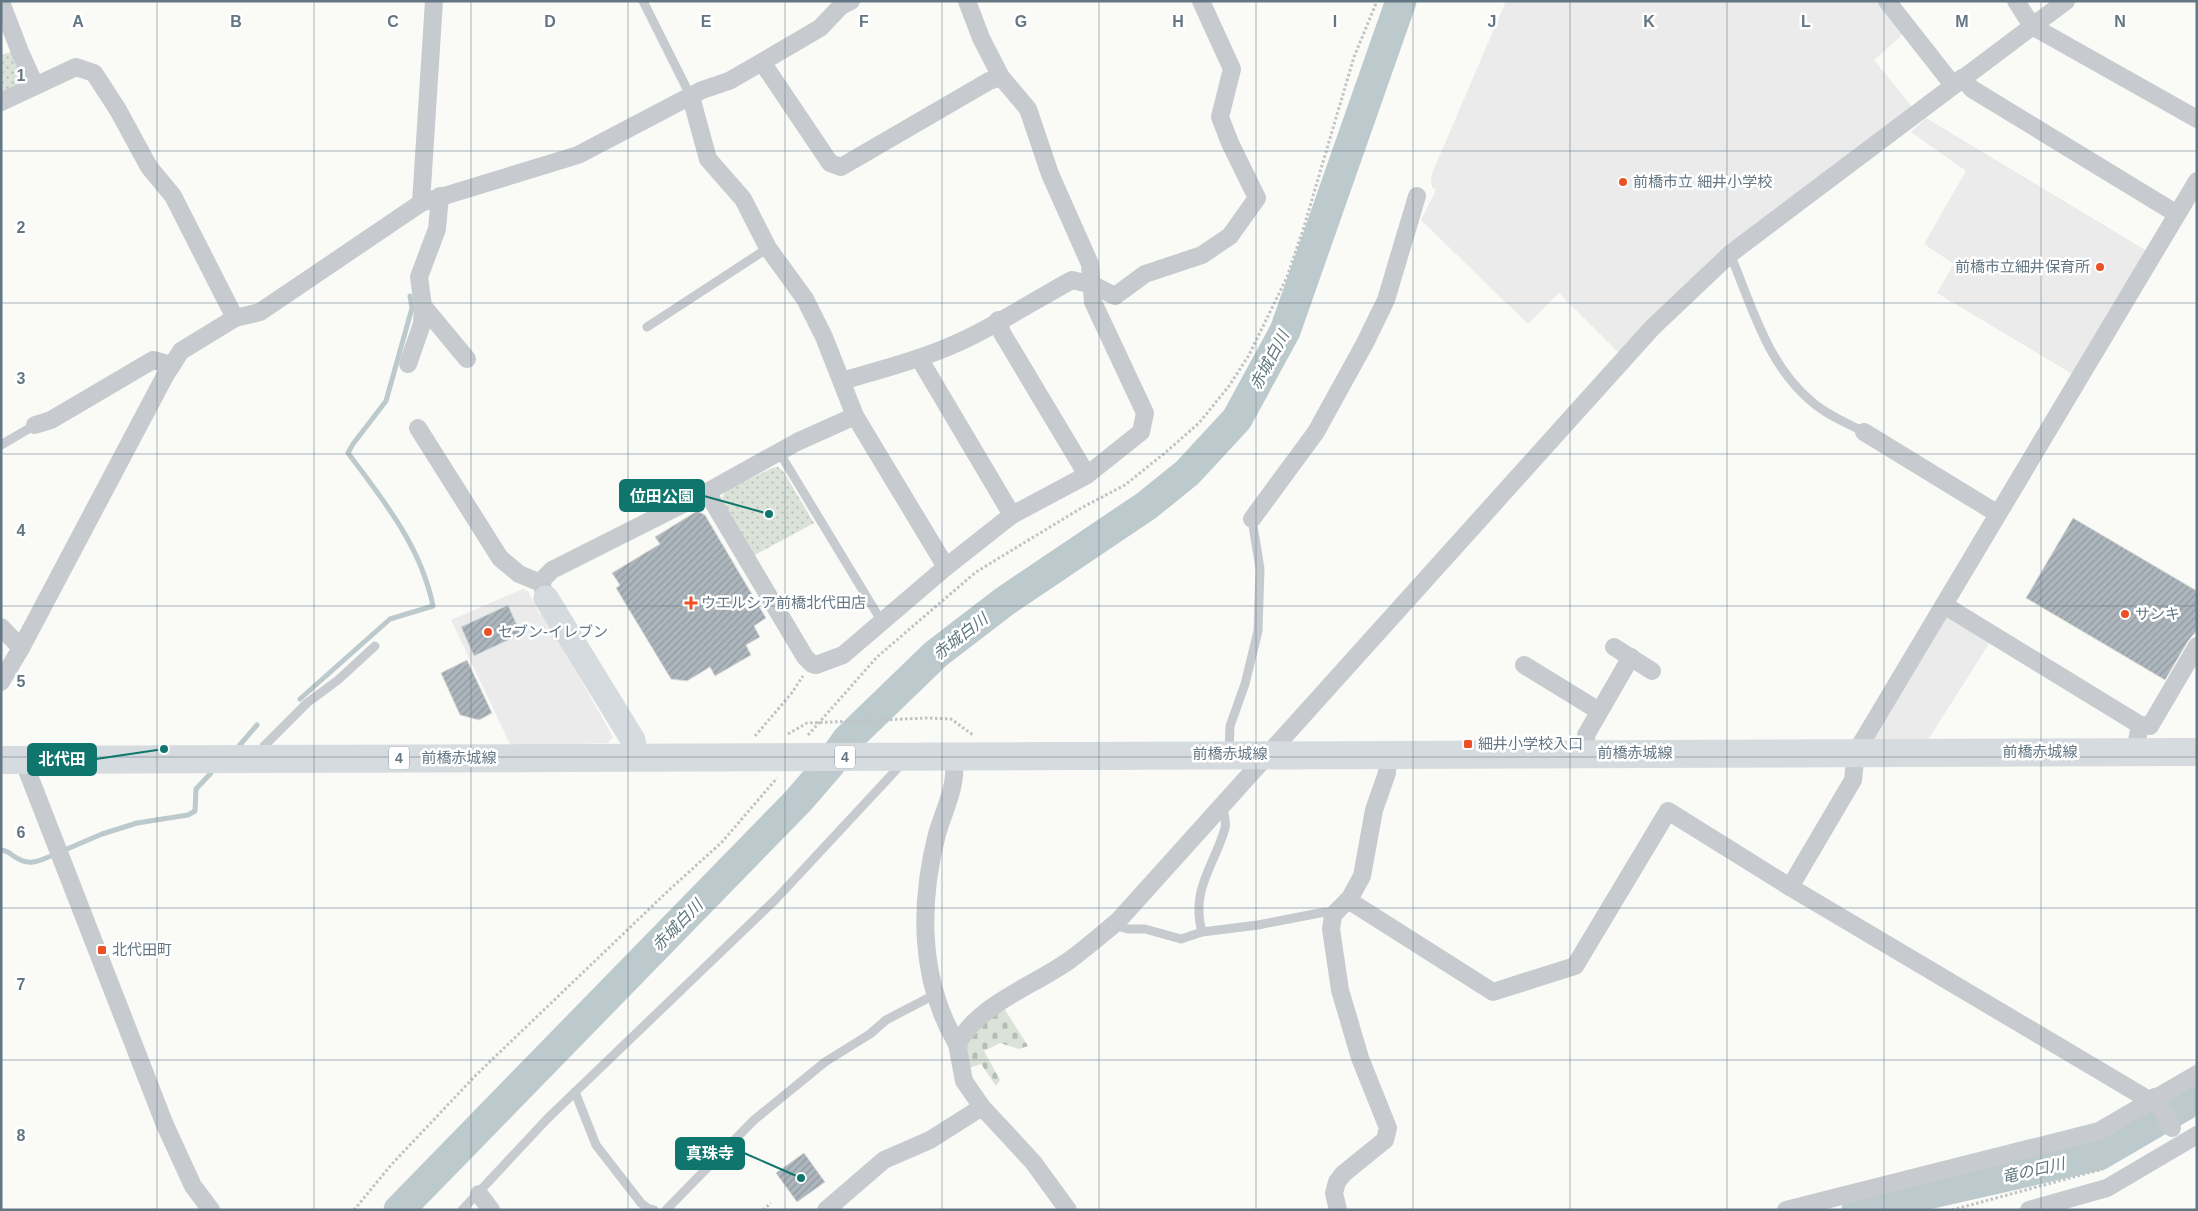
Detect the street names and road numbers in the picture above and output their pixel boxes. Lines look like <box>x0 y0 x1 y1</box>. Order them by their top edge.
street label: 前橋赤城線 <box>2002 743 2078 760</box>
street label: 前橋赤城線 <box>1597 744 1673 761</box>
street label: 前橋赤城線 <box>1192 745 1268 762</box>
road number: 4 <box>389 746 409 770</box>
road number: 4 <box>835 746 855 769</box>
street label: 前橋赤城線 <box>421 749 497 766</box>

